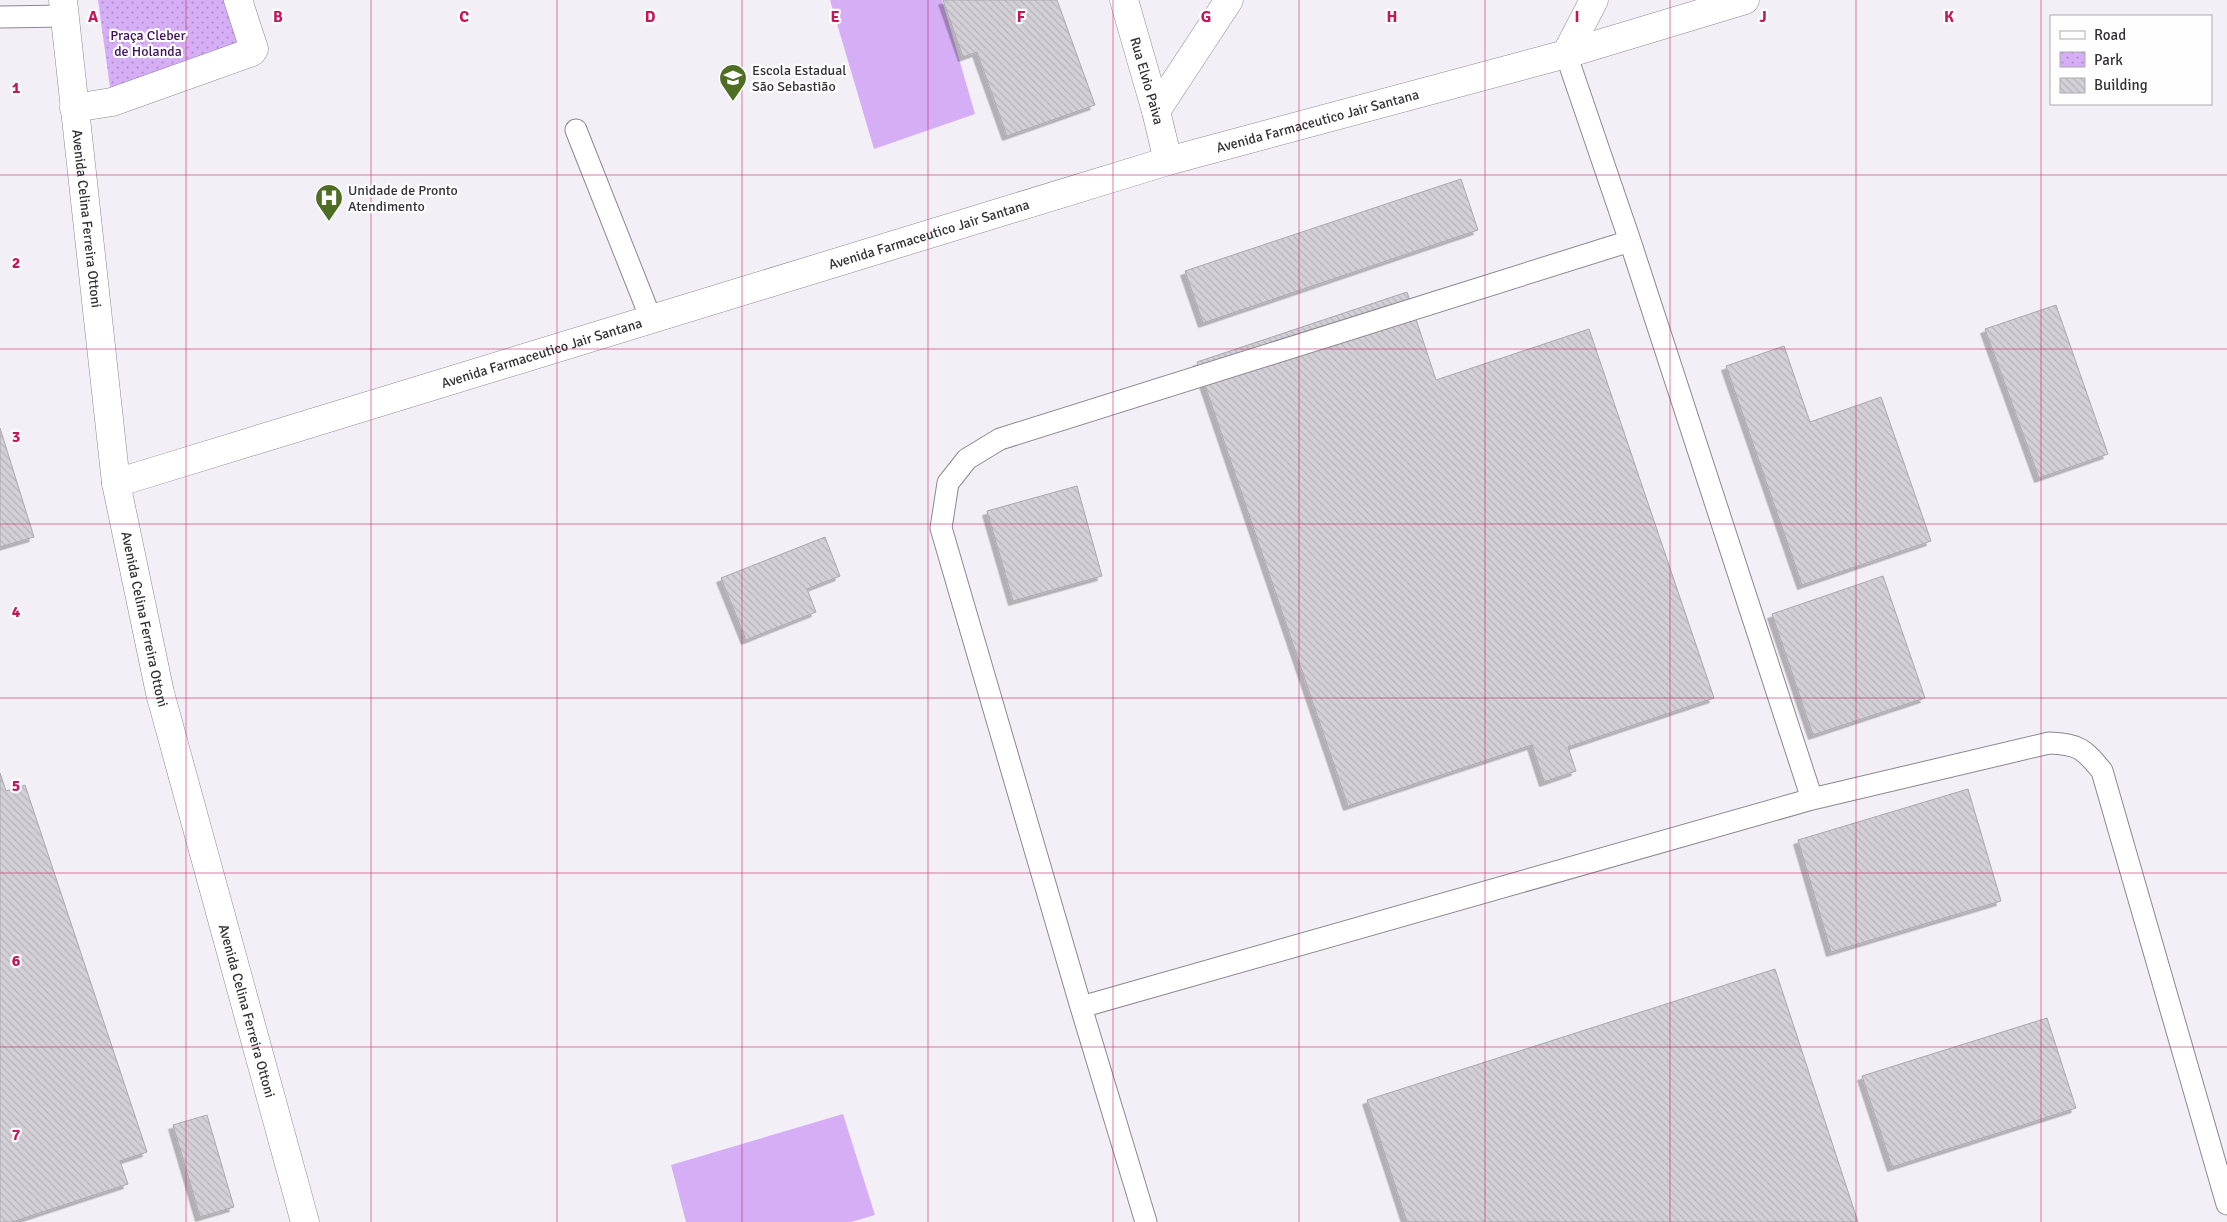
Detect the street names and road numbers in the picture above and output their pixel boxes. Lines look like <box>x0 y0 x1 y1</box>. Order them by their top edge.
street label: Rua Elvio Paiva <box>1127 35 1167 126</box>
street label: Avenida Farmaceutico Jair Santana <box>1214 85 1421 156</box>
street label: Avenida Celina Ferreira Ottoni <box>69 129 105 309</box>
street label: Avenida Farmaceutico Jair Santana <box>826 195 1031 273</box>
street label: Avenida Farmaceutico Jair Santana <box>439 314 644 392</box>
street label: Avenida Celina Ferreira Ottoni <box>118 530 172 709</box>
street label: Avenida Celina Ferreira Ottoni <box>215 922 279 1100</box>

